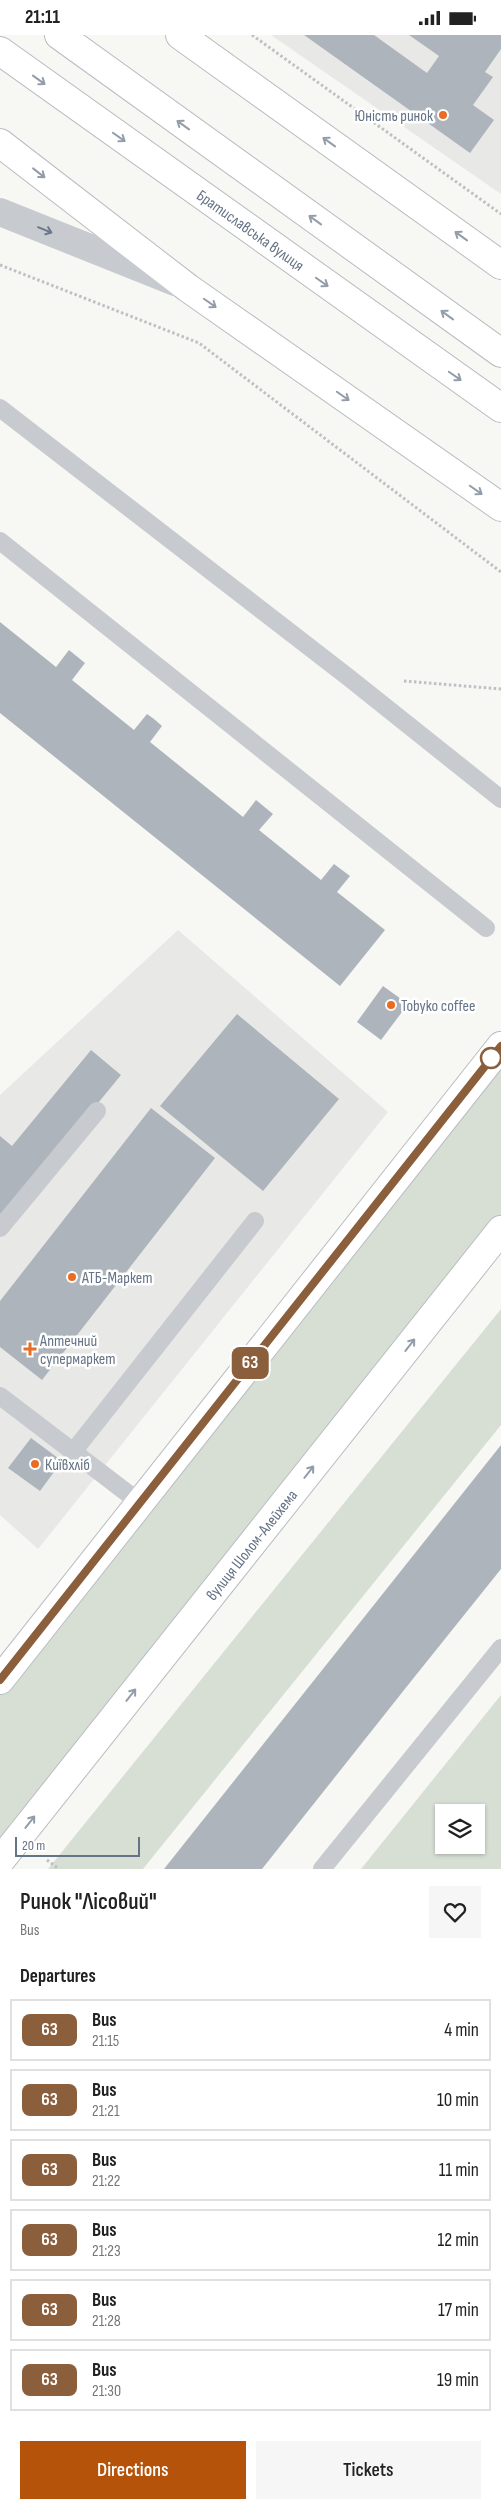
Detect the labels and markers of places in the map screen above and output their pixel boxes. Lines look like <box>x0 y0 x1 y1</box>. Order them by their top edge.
place label: Юність ринок <box>355 107 434 126</box>
marker: Юність ринок <box>437 109 449 121</box>
place label: Tobyko coffee <box>401 997 475 1016</box>
marker: Tobyko coffee <box>385 999 397 1011</box>
unlabelled marker <box>480 1047 501 1069</box>
place label: АТБ-Маркет <box>81 1269 152 1288</box>
marker: АТБ-Маркет <box>66 1271 78 1283</box>
place label: Аптечний супермаркет <box>39 1332 116 1369</box>
marker: Аптечний супермаркет <box>24 1343 36 1355</box>
place label: Київхліб <box>45 1456 90 1475</box>
marker: Київхліб <box>29 1458 41 1470</box>

